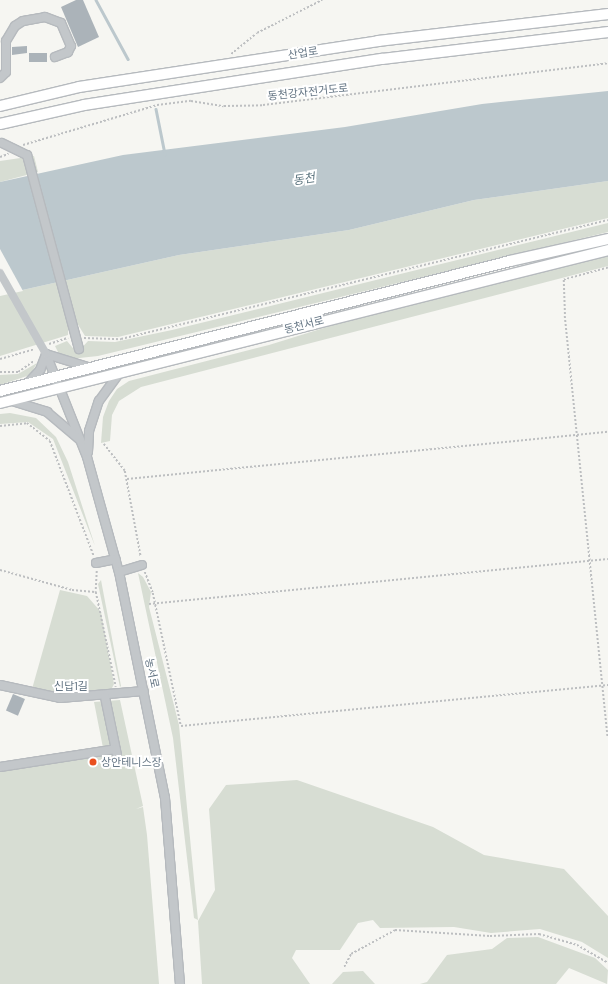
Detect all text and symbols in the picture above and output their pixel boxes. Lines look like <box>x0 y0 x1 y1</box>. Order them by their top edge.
street label: 산업로 <box>287 44 319 62</box>
street label: 동천강자전거도로 <box>267 81 349 103</box>
water label: 동천 <box>292 171 316 189</box>
street label: 동천서로 <box>283 314 325 336</box>
street label: 농서로 <box>142 657 162 689</box>
street label: 신답1길 <box>54 679 88 693</box>
place label: 상안테니스장 <box>101 755 162 769</box>
marker: 상안테니스장 <box>88 757 98 767</box>

